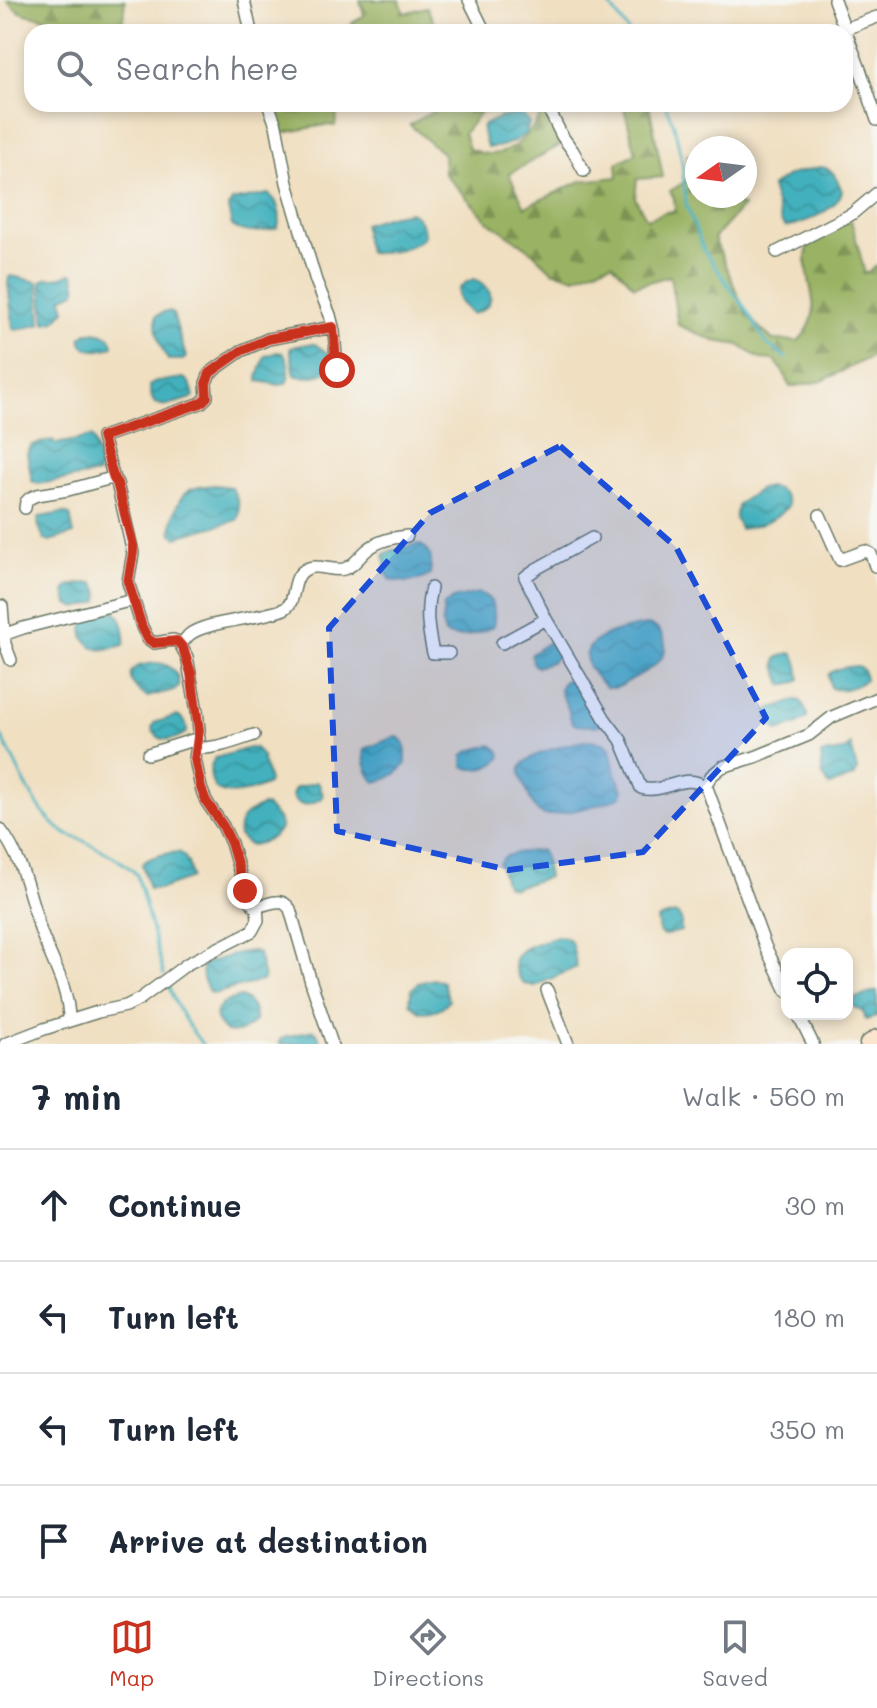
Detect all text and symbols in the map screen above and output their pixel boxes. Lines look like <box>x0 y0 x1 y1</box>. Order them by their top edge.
search box <box>24 24 853 112</box>
icon: search <box>52 46 96 90</box>
text: Search here <box>116 48 299 88</box>
north arrow <box>685 136 757 208</box>
route start <box>319 352 355 388</box>
route end <box>227 873 263 909</box>
map controls <box>781 948 853 1020</box>
button: locate <box>781 948 853 1020</box>
text: 7 min <box>32 1074 121 1119</box>
text: Walk · 560 m <box>682 1079 845 1113</box>
icon: ahead <box>32 1183 76 1227</box>
text: Continue <box>108 1185 241 1225</box>
text: 30 m <box>785 1188 845 1222</box>
icon: left <box>32 1295 76 1339</box>
text: Turn left <box>108 1297 239 1337</box>
text: 180 m <box>773 1300 845 1334</box>
icon: left <box>32 1407 76 1451</box>
text: Turn left <box>108 1409 239 1449</box>
text: 350 m <box>770 1412 845 1446</box>
icon: arrive <box>32 1519 76 1563</box>
text: Arrive at destination <box>108 1521 428 1561</box>
tab: Map <box>109 1615 154 1692</box>
tab: Directions <box>372 1615 484 1692</box>
tab: Saved <box>703 1615 768 1692</box>

